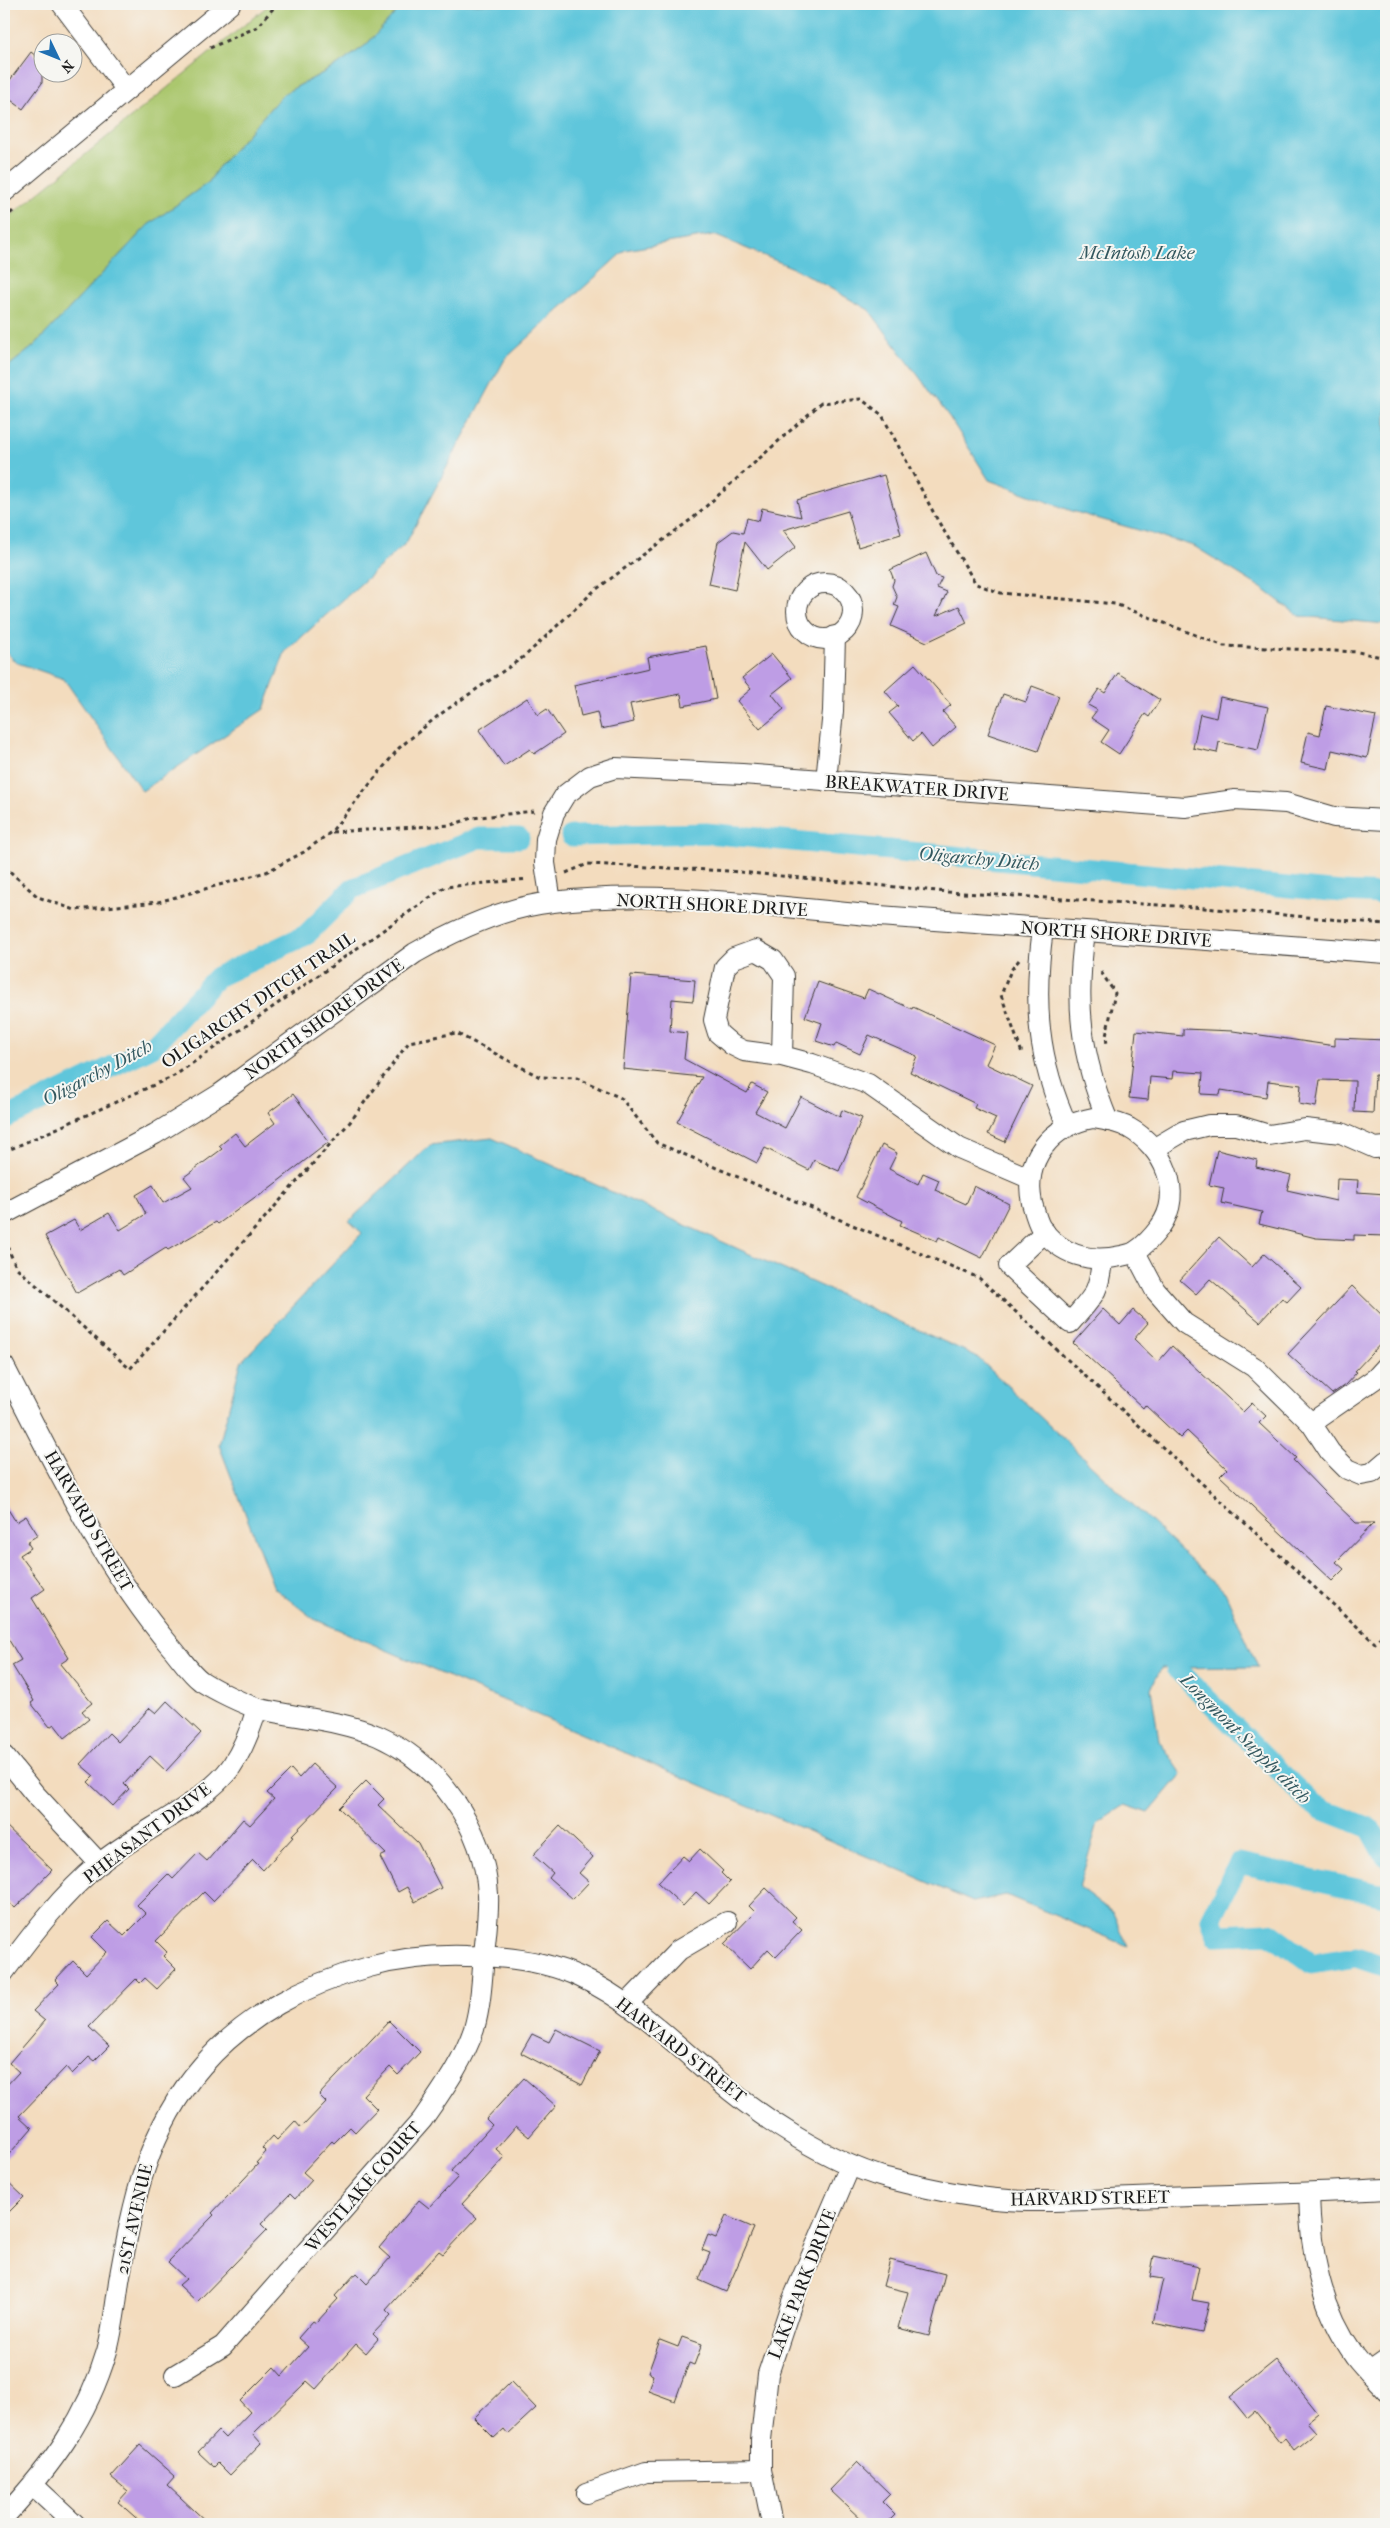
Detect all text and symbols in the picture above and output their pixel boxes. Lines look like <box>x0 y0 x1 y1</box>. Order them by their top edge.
north arrow <box>32 32 82 82</box>
text: N <box>57 57 77 76</box>
water label: McIntosh Lake <box>1078 242 1196 264</box>
street label: BREAKWATER DRIVE <box>824 772 1010 805</box>
water label: Oligarchy Ditch <box>918 843 1040 875</box>
street label: NORTH SHORE DRIVE <box>616 890 808 921</box>
street label: NORTH SHORE DRIVE <box>1020 917 1212 952</box>
street label: OLIGARCHY DITCH TRAIL <box>157 928 359 1073</box>
street label: NORTH SHORE DRIVE <box>241 955 408 1084</box>
water label: Oligarchy Ditch <box>39 1035 156 1111</box>
street label: HARVARD STREET <box>40 1447 138 1596</box>
water label: Longmont Supply ditch <box>1174 1667 1315 1809</box>
street label: PHEASANT DRIVE <box>79 1778 215 1888</box>
street label: HARVARD STREET <box>611 1993 751 2108</box>
street label: WESTLAKE COURT <box>300 2117 426 2257</box>
street label: 21ST AVENUE <box>112 2162 157 2276</box>
street label: HARVARD STREET <box>1010 2187 1171 2210</box>
street label: LAKE PARK DRIVE <box>764 2206 841 2362</box>

